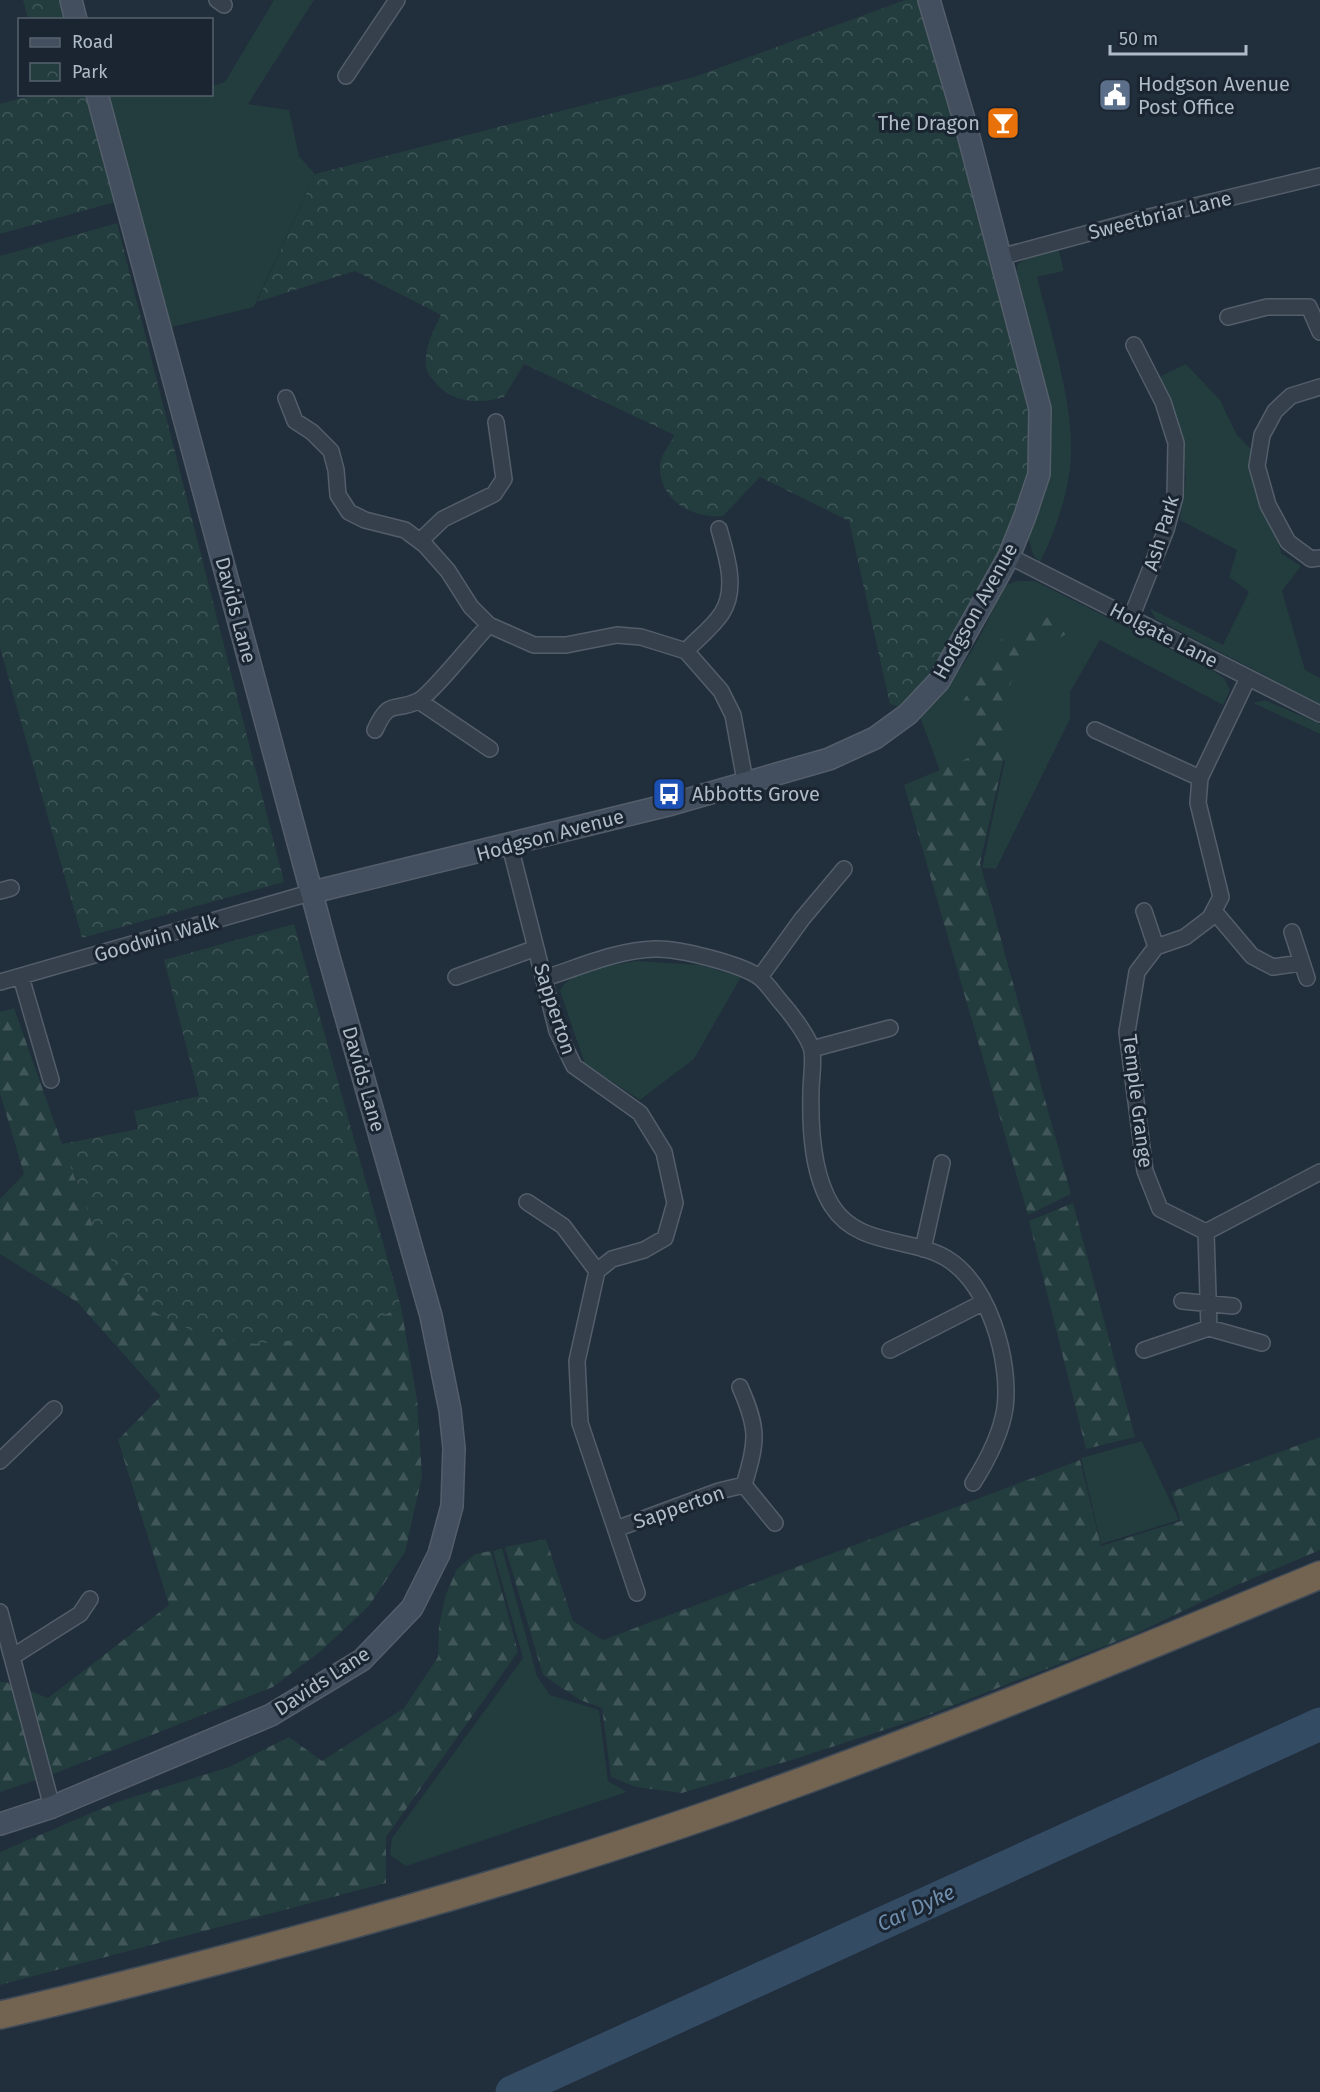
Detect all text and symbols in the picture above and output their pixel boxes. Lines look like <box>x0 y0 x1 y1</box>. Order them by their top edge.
legend <box>18 18 213 96</box>
scale bar <box>1110 18 1246 56</box>
text: 50 m <box>1119 28 1158 50</box>
text: Road <box>72 31 114 53</box>
text: Park <box>72 61 108 83</box>
place label: Hodgson Avenue Post Office <box>1138 72 1290 119</box>
public building icon: Hodgson Avenue Post Office <box>1097 77 1133 113</box>
bar icon: The Dragon <box>985 105 1021 141</box>
place label: The Dragon <box>878 111 980 135</box>
street label: Sweetbriar Lane <box>1086 186 1234 244</box>
street label: Ash Park <box>1138 492 1184 573</box>
street label: Hodgson Avenue <box>928 539 1022 683</box>
street label: Davids Lane <box>210 554 262 666</box>
street label: Holgate Lane <box>1106 597 1222 673</box>
bus stop icon: Abbotts Grove <box>651 776 687 812</box>
place label: Abbotts Grove <box>692 782 820 806</box>
street label: Hodgson Avenue <box>474 804 626 866</box>
street label: Goodwin Walk <box>91 909 221 967</box>
street label: Sapperton <box>529 960 581 1058</box>
street label: Davids Lane <box>337 1023 391 1135</box>
street label: Temple Grange <box>1118 1033 1158 1169</box>
street label: Sapperton <box>630 1480 728 1534</box>
street label: Davids Lane <box>270 1641 374 1721</box>
water label: Car Dyke <box>873 1879 959 1937</box>

